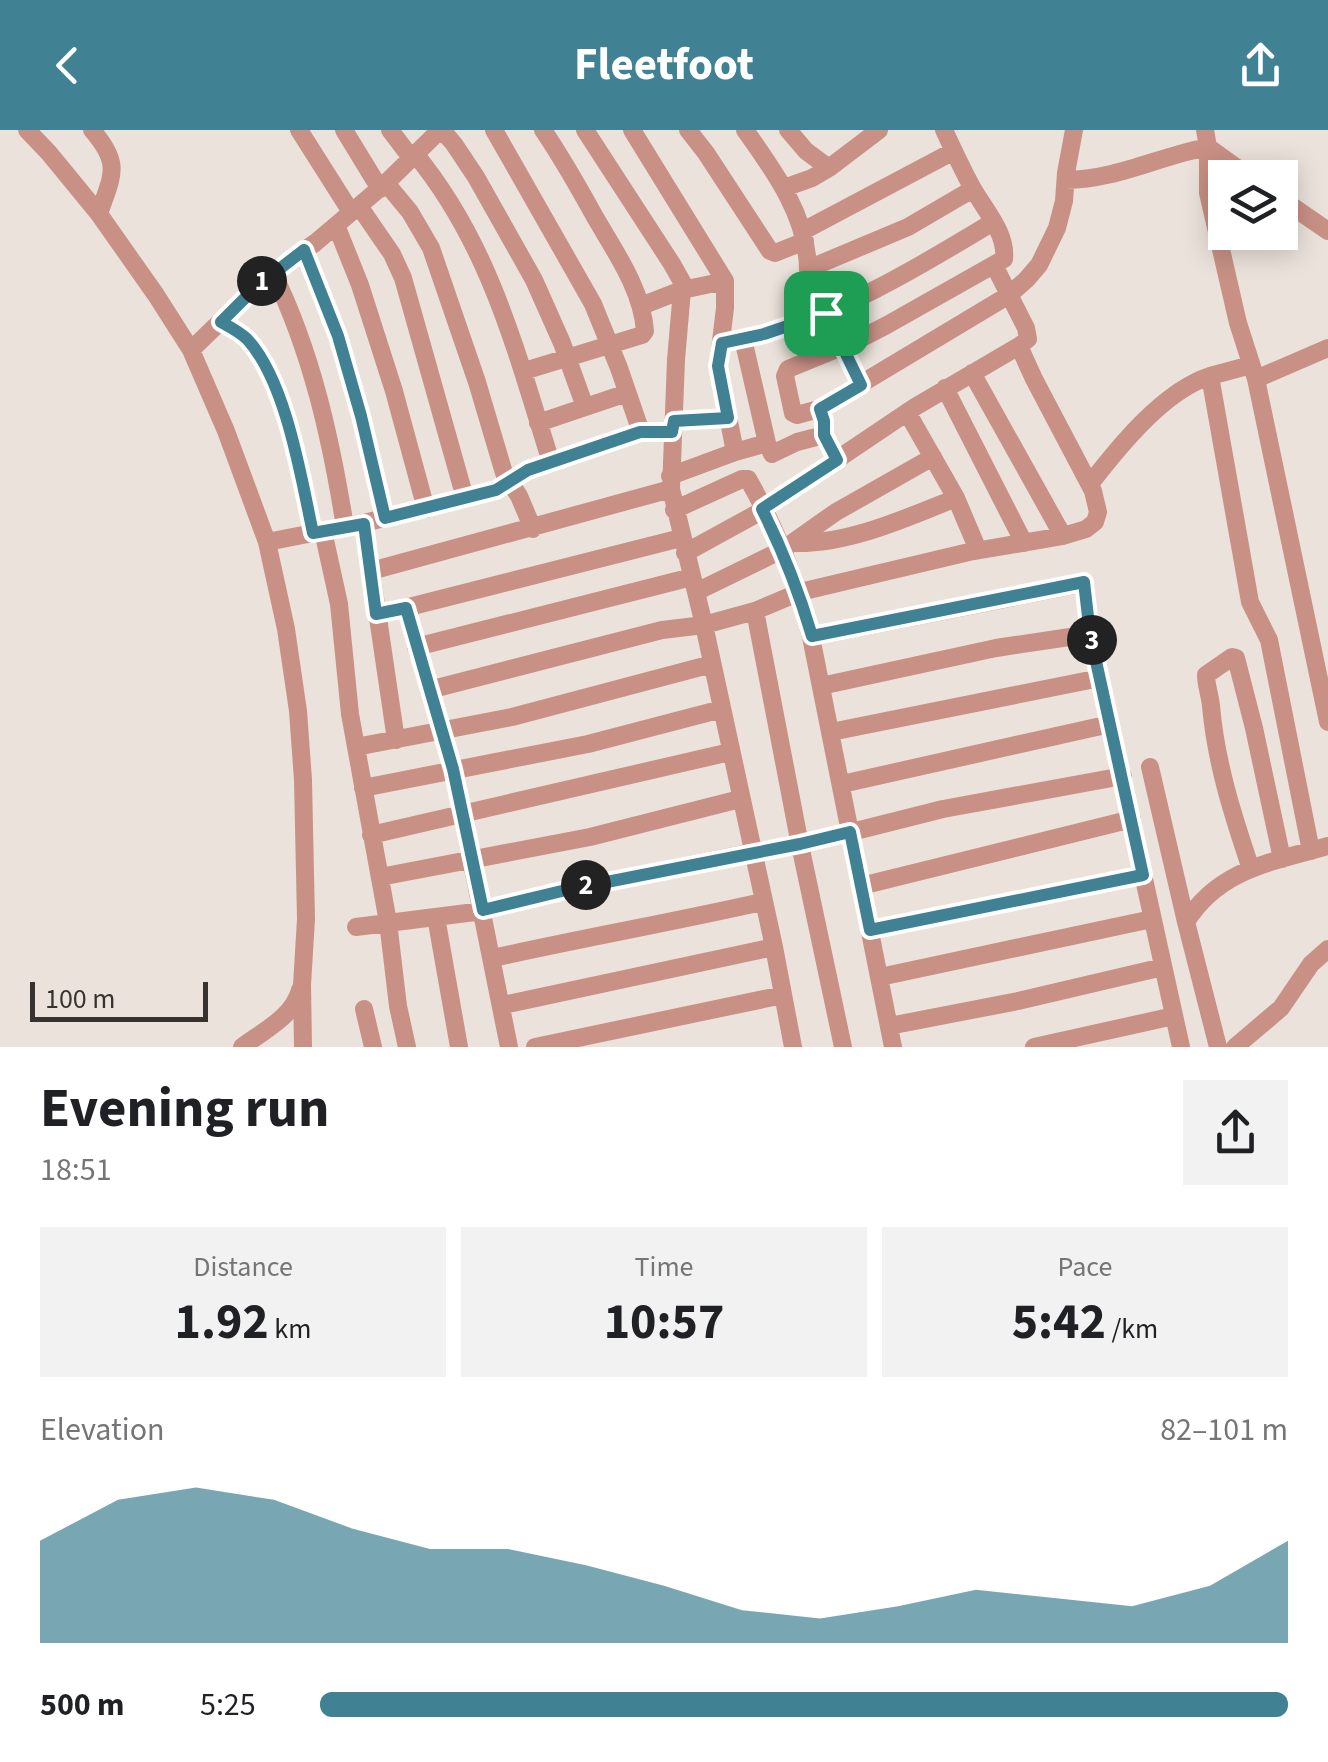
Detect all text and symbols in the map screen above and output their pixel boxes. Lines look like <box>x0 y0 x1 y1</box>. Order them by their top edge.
text: Fleetfoot <box>574 33 754 97</box>
icon: back <box>40 38 95 93</box>
icon: share <box>1233 38 1288 93</box>
map controls <box>1208 160 1298 250</box>
button: layers <box>1208 160 1298 250</box>
pin: 1 <box>237 256 287 306</box>
text: 1 <box>255 261 269 301</box>
pin <box>784 271 869 356</box>
icon: arrive <box>799 286 854 341</box>
pin: 3 <box>1067 615 1117 665</box>
text: 3 <box>1085 620 1099 660</box>
pin: 2 <box>561 860 611 910</box>
text: 2 <box>579 865 593 905</box>
scale bar <box>30 977 208 1021</box>
text: 100 m <box>45 979 116 1019</box>
text: Evening run <box>40 1070 329 1148</box>
button: share <box>1183 1080 1288 1185</box>
text: 18:51 <box>40 1147 112 1193</box>
text: Distance <box>193 1247 293 1287</box>
text: Time <box>635 1247 694 1287</box>
text: Pace <box>1058 1247 1112 1287</box>
text: 1.92 <box>175 1287 269 1358</box>
text: 10:57 <box>604 1287 724 1358</box>
text: 5:42 <box>1012 1287 1106 1358</box>
text: km <box>269 1309 311 1349</box>
text: /km <box>1106 1309 1158 1349</box>
text: Elevation <box>40 1407 165 1453</box>
text: 82–101 m <box>1160 1407 1288 1453</box>
text: 500 m <box>40 1682 125 1728</box>
text: 5:25 <box>200 1682 256 1728</box>

